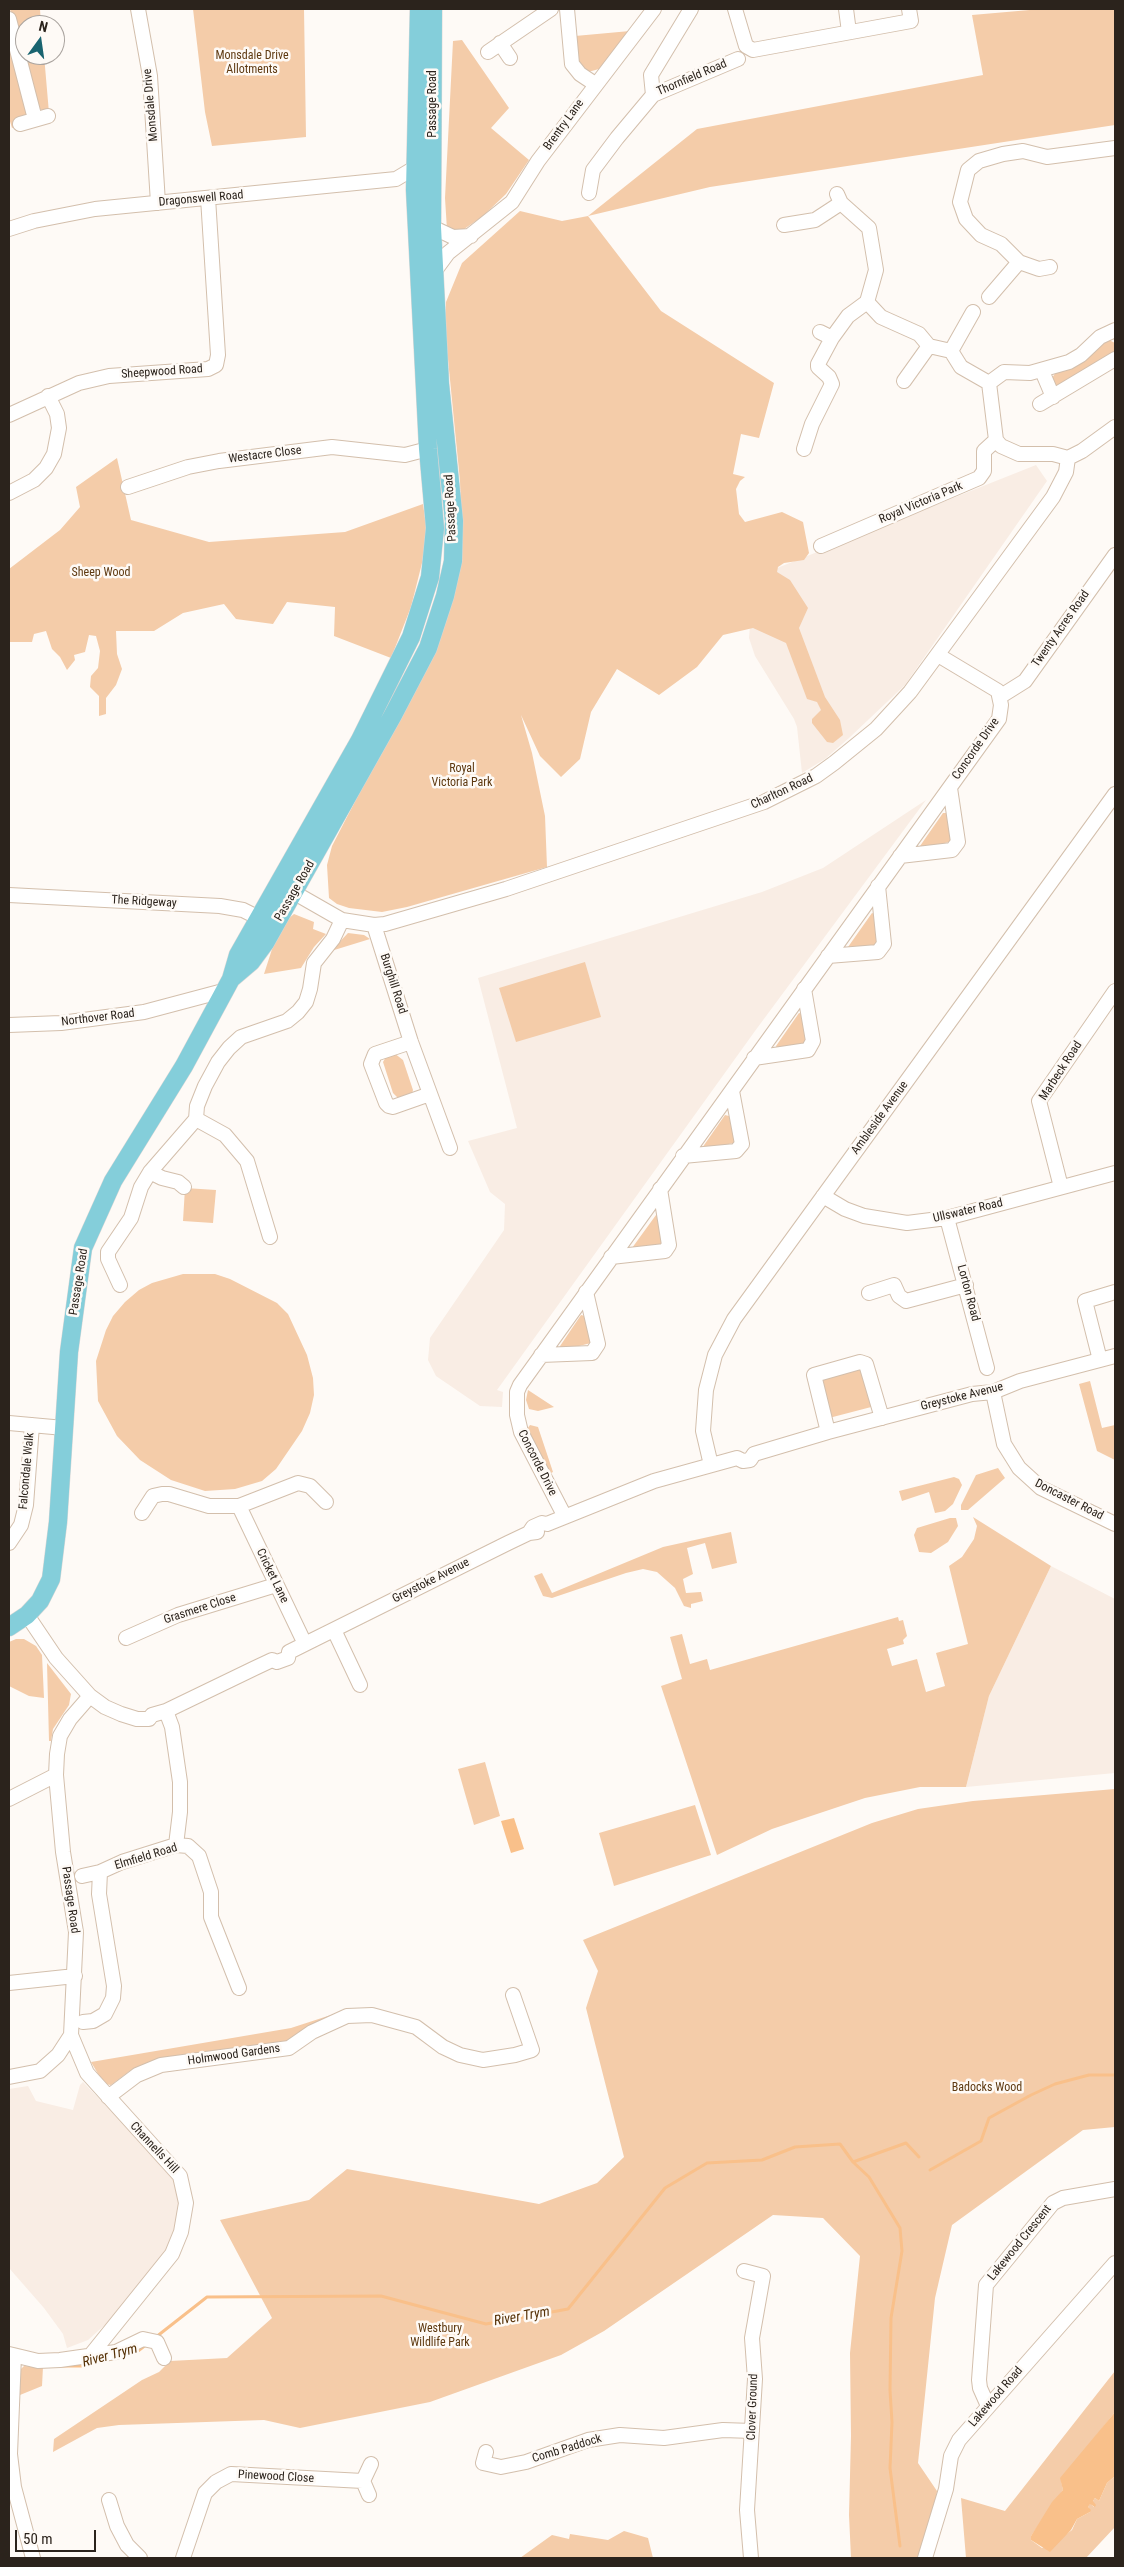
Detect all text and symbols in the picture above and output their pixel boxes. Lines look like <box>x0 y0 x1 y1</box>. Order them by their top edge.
north arrow <box>15 15 65 65</box>
text: N <box>37 18 49 35</box>
park label: Monsdale Drive Allotments <box>215 49 289 77</box>
street label: Thornfield Road <box>655 57 729 99</box>
street label: Monsdale Drive <box>141 68 161 142</box>
street label: Passage Road <box>426 70 440 138</box>
street label: Brentry Lane <box>541 97 587 153</box>
street label: Dragonswell Road <box>158 188 244 210</box>
street label: Sheepwood Road <box>121 362 203 382</box>
street label: Westacre Close <box>228 443 302 467</box>
street label: Passage Road <box>442 474 460 542</box>
street label: Royal Victoria Park <box>877 479 965 527</box>
park label: Sheep Wood <box>72 566 130 580</box>
street label: Twenty Acres Road <box>1029 588 1093 670</box>
street label: Concorde Drive <box>949 715 1003 783</box>
park label: Royal Victoria Park <box>432 762 492 790</box>
street label: Charlton Road <box>749 771 815 813</box>
street label: Passage Road <box>272 858 318 924</box>
street label: The Ridgeway <box>111 893 177 911</box>
street label: Burghill Road <box>376 952 410 1016</box>
street label: Northover Road <box>60 1006 136 1030</box>
street label: Marbeck Road <box>1036 1039 1086 1103</box>
street label: Ambleside Avenue <box>849 1078 911 1158</box>
street label: Ullswater Road <box>932 1196 1004 1226</box>
street label: Passage Road <box>67 1248 91 1316</box>
street label: Lorton Road <box>954 1263 982 1323</box>
street label: Greystoke Avenue <box>919 1380 1005 1414</box>
street label: Concorde Drive <box>514 1428 560 1498</box>
street label: Falcondale Walk <box>16 1432 38 1510</box>
street label: Doncaster Road <box>1032 1477 1106 1523</box>
street label: Cricket Lane <box>253 1546 291 1606</box>
street label: Greystoke Avenue <box>390 1555 472 1607</box>
street label: Grasmere Close <box>162 1591 238 1627</box>
street label: Elmfield Road <box>113 1841 179 1873</box>
street label: Passage Road <box>58 1866 82 1934</box>
street label: Holmwood Gardens <box>187 2041 281 2069</box>
park label: Badocks Wood <box>952 2081 1022 2095</box>
street label: Channells Hill <box>127 2119 181 2177</box>
street label: Lakewood Crescent <box>985 2202 1055 2284</box>
water label: River Trym <box>493 2304 551 2330</box>
park label: Westbury Wildlife Park <box>410 2322 470 2350</box>
water label: River Trym <box>81 2341 139 2371</box>
street label: Lakewood Road <box>966 2364 1026 2430</box>
street label: Clover Ground <box>745 2373 761 2441</box>
street label: Comb Paddock <box>531 2432 603 2466</box>
street label: Pinewood Close <box>238 2468 314 2486</box>
scale bar <box>18 2520 99 2552</box>
text: 50 m <box>23 2530 53 2548</box>

